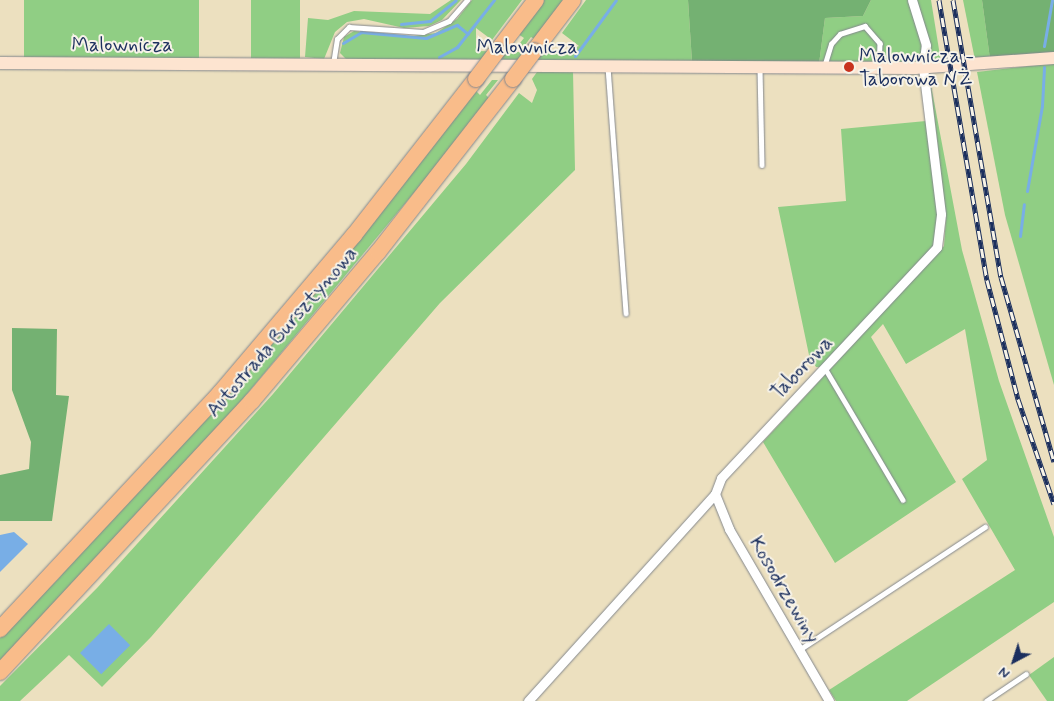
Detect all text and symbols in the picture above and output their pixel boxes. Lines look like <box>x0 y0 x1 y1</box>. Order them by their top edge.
street label: Malownicza <box>72 33 172 57</box>
street label: Malownicza <box>477 35 577 59</box>
place label: Malownicza - Taborowa NŻ <box>859 44 974 91</box>
marker: Malownicza - Taborowa NŻ <box>843 61 855 73</box>
street label: Autostrada Bursztynowa <box>206 248 358 416</box>
street label: Taborowa <box>766 331 838 405</box>
street label: Kosodrzewiny <box>744 532 824 648</box>
north arrow <box>989 636 1039 686</box>
text: N <box>995 663 1014 682</box>

